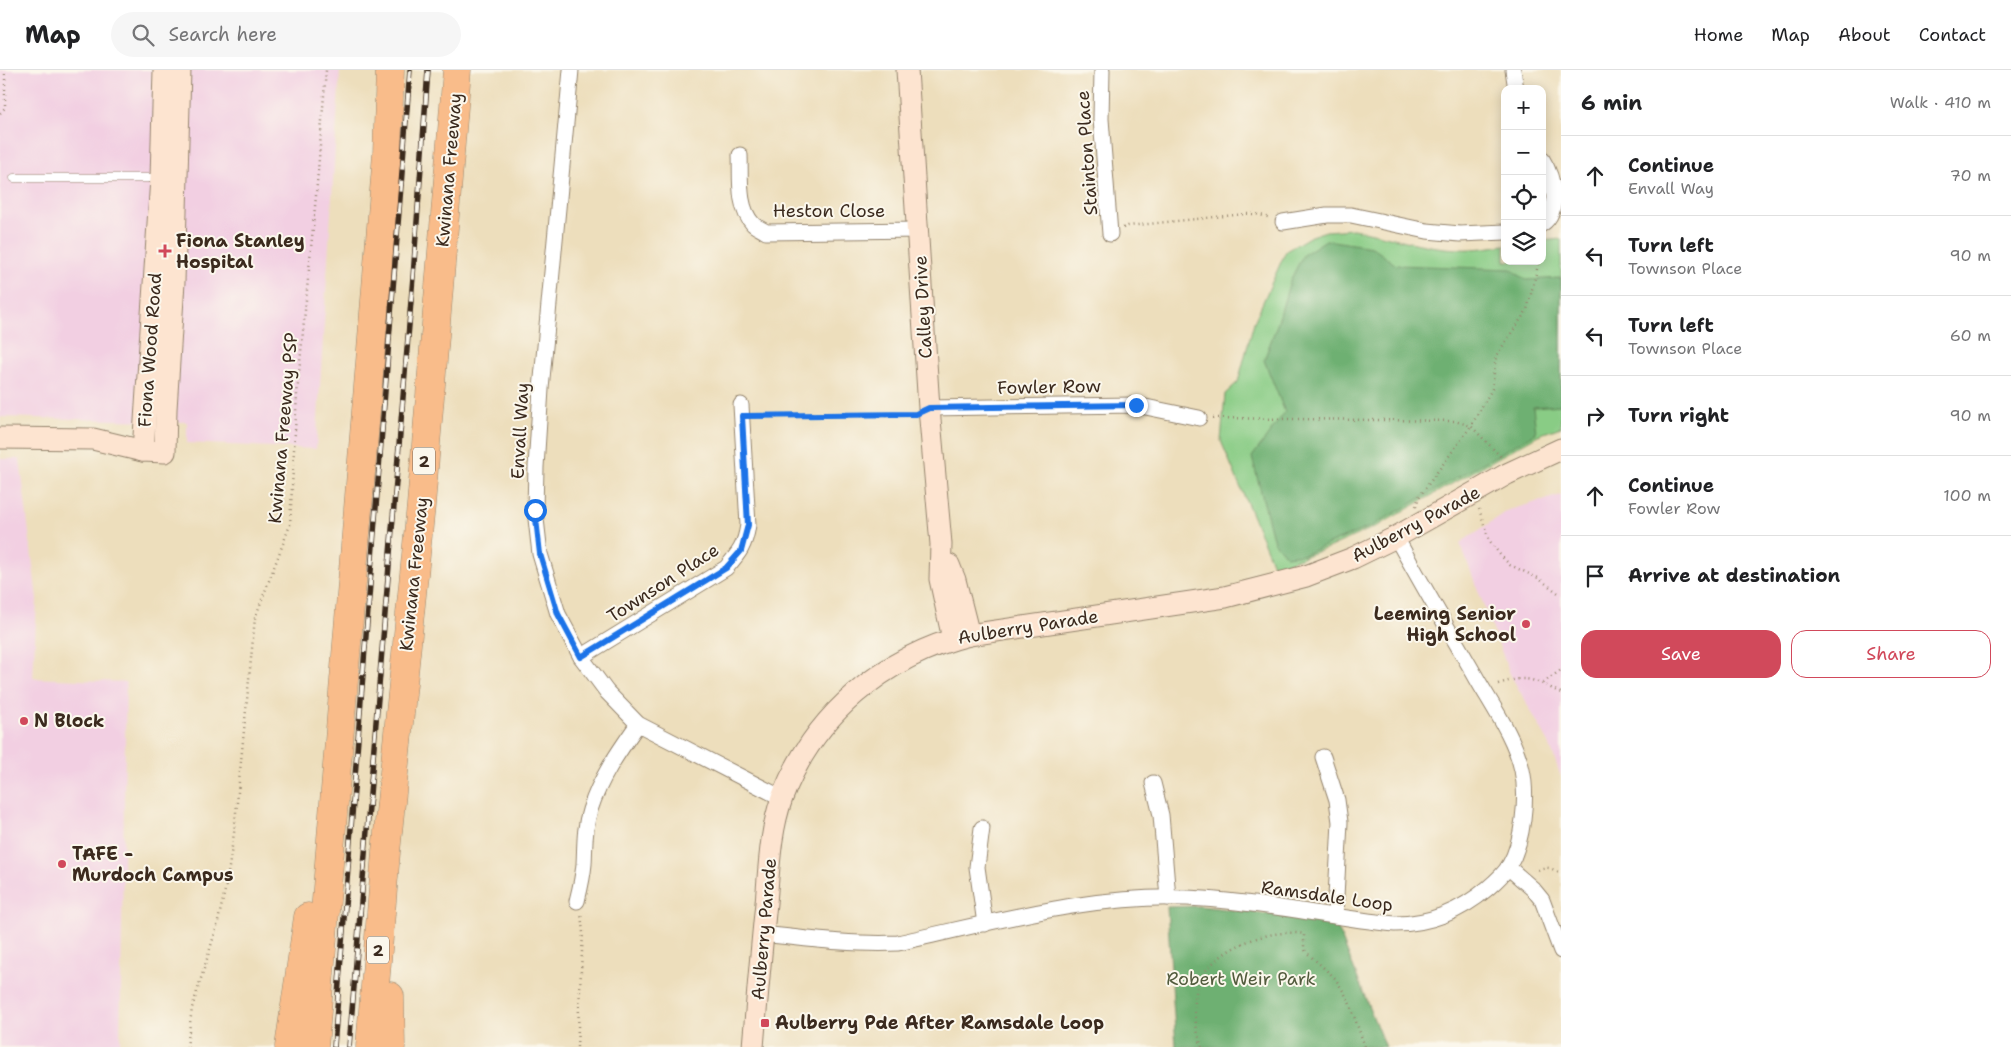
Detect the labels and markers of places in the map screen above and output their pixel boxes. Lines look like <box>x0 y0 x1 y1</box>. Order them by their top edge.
place label: Fiona Stanley Hospital <box>176 229 305 274</box>
marker: Fiona Stanley Hospital <box>158 244 172 258</box>
place label: Leeming Senior High School <box>1374 602 1516 647</box>
marker: Leeming Senior High School <box>1520 618 1532 630</box>
place label: N Block <box>34 709 105 733</box>
marker: N Block <box>18 715 30 727</box>
place label: TAFE - Murdoch Campus <box>72 842 234 887</box>
marker: TAFE - Murdoch Campus <box>56 858 68 870</box>
place label: Aulberry Pde After Ramsdale Loop <box>775 1011 1104 1035</box>
marker: Aulberry Pde After Ramsdale Loop <box>759 1017 771 1029</box>

